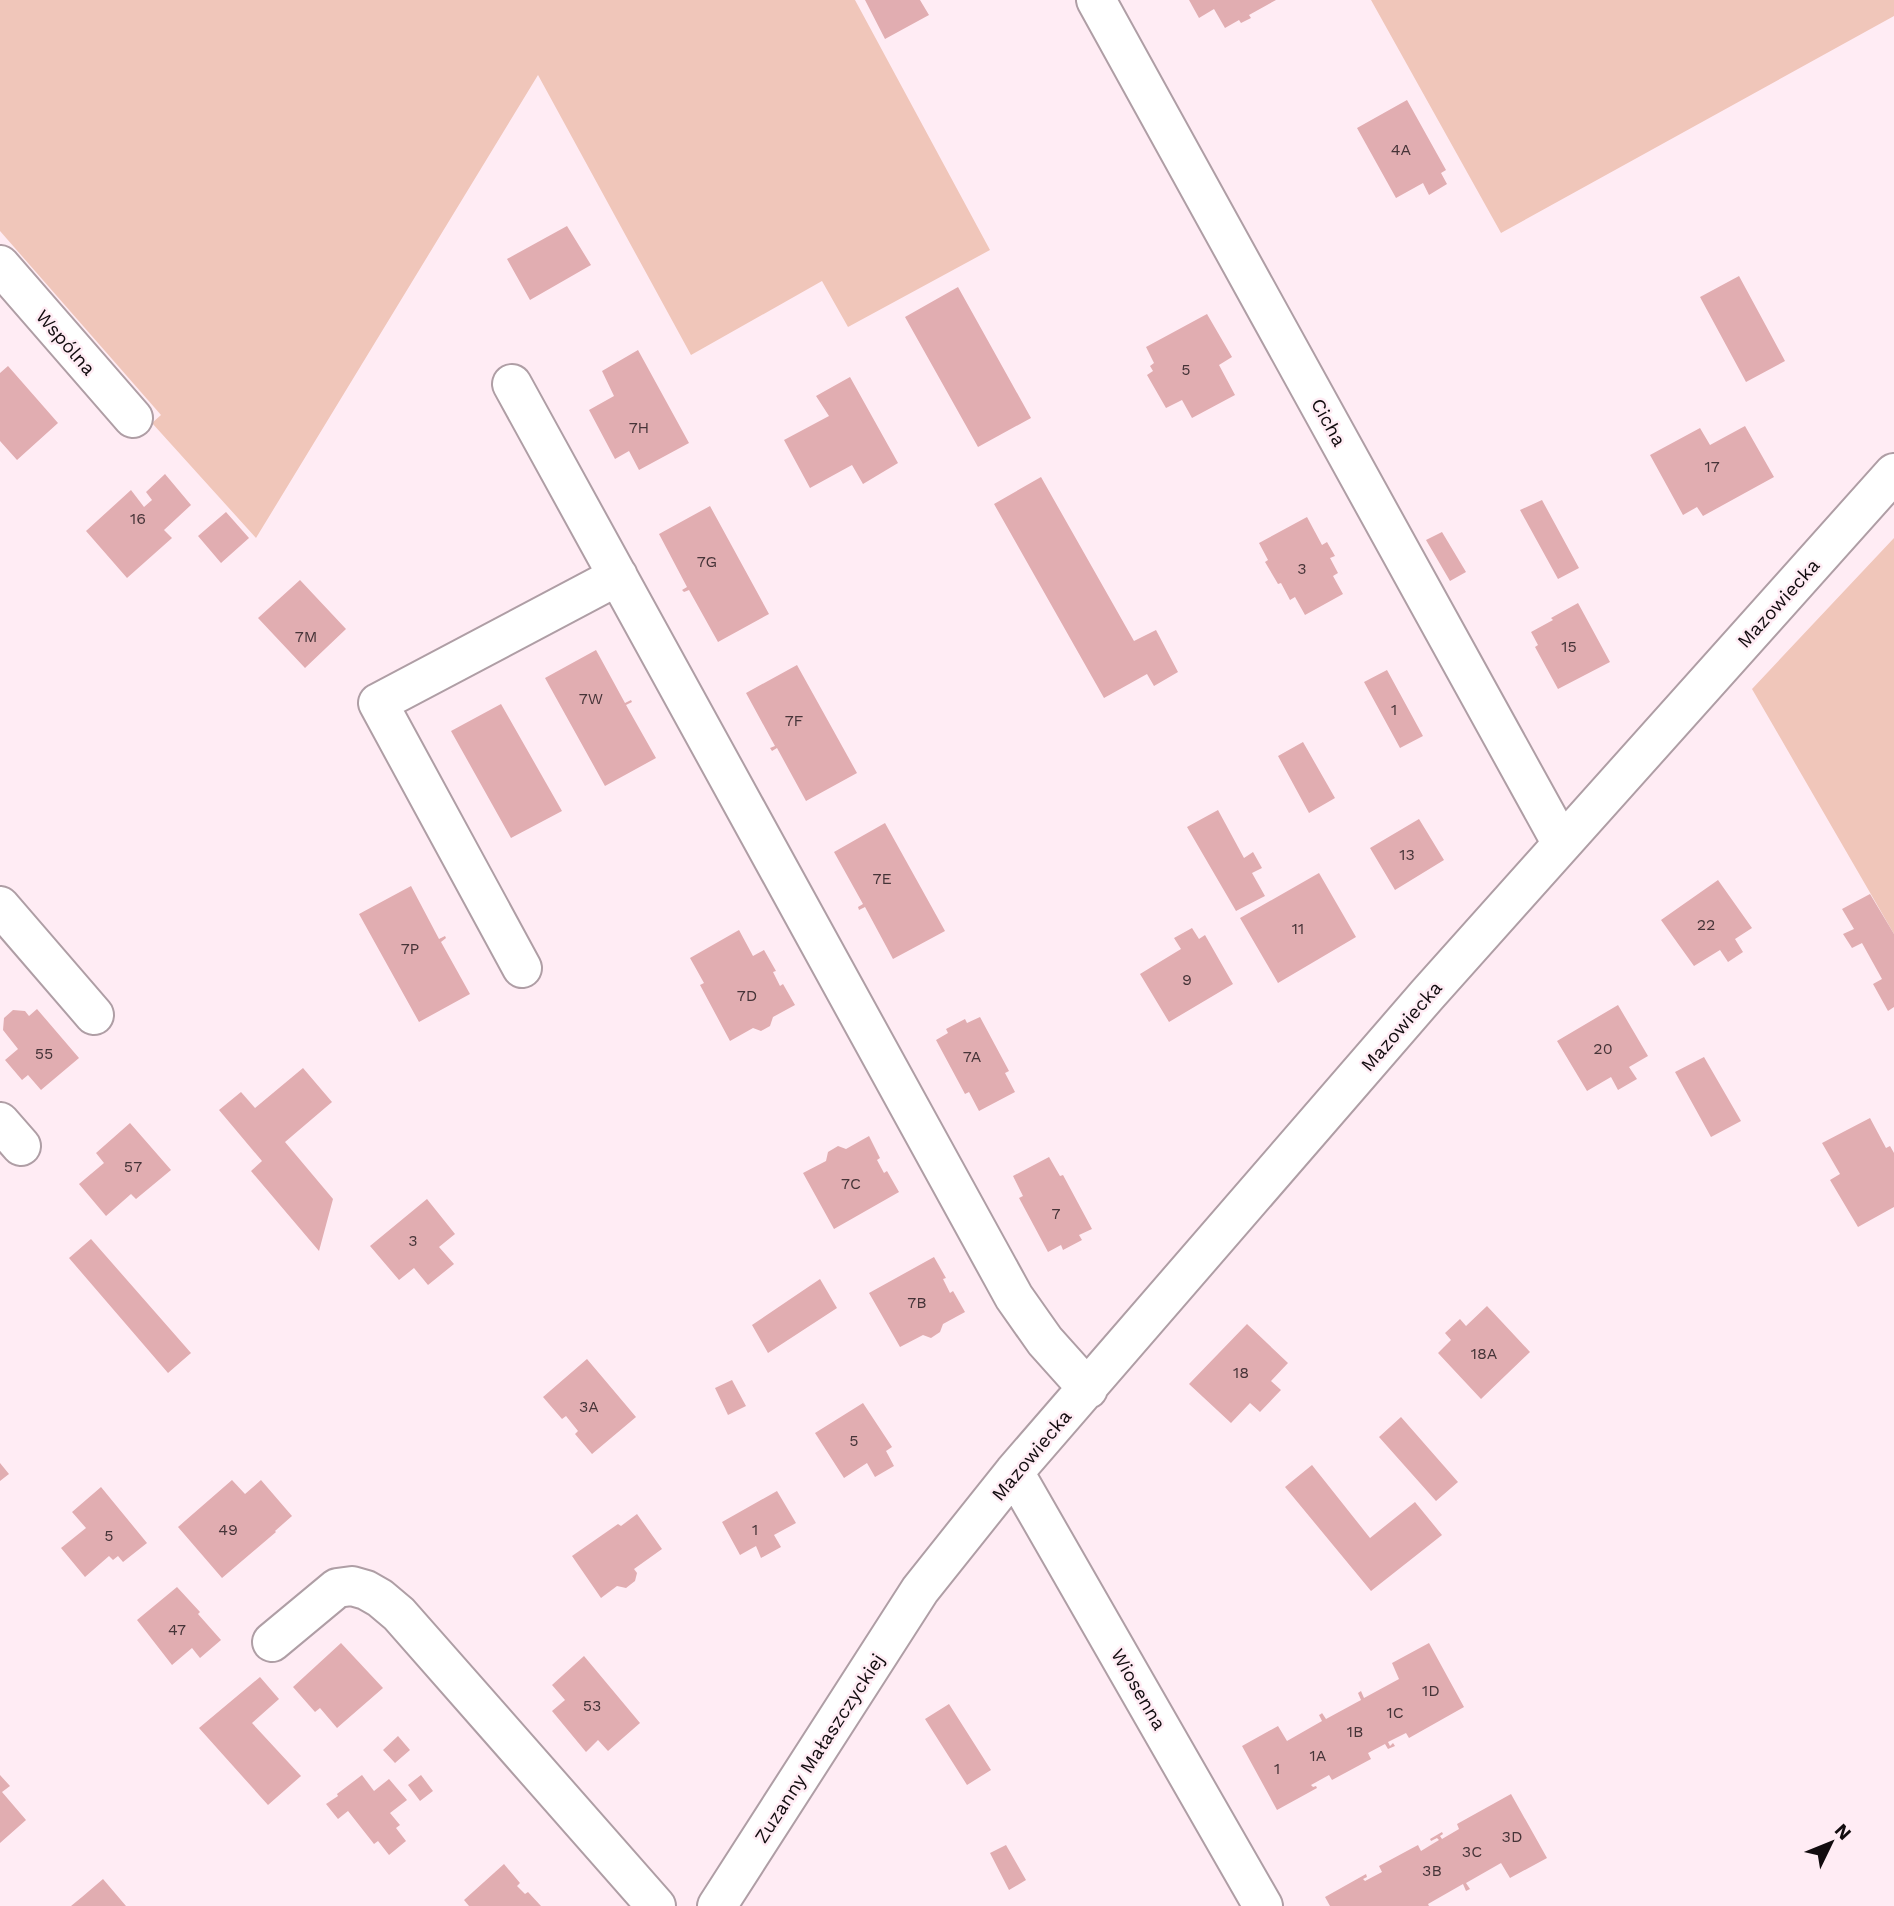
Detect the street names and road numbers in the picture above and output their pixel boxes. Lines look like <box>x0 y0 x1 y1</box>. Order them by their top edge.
street label: Wspólna <box>31 305 100 380</box>
street label: Cicha <box>1306 394 1351 450</box>
street label: Mazowiecka <box>1732 554 1824 653</box>
street label: Mazowiecka <box>1356 976 1447 1076</box>
street label: Mazowiecka <box>987 1405 1076 1506</box>
street label: Wiosenna <box>1106 1645 1171 1734</box>
street label: Zuzanny Małaszczyckiej <box>750 1649 889 1847</box>

